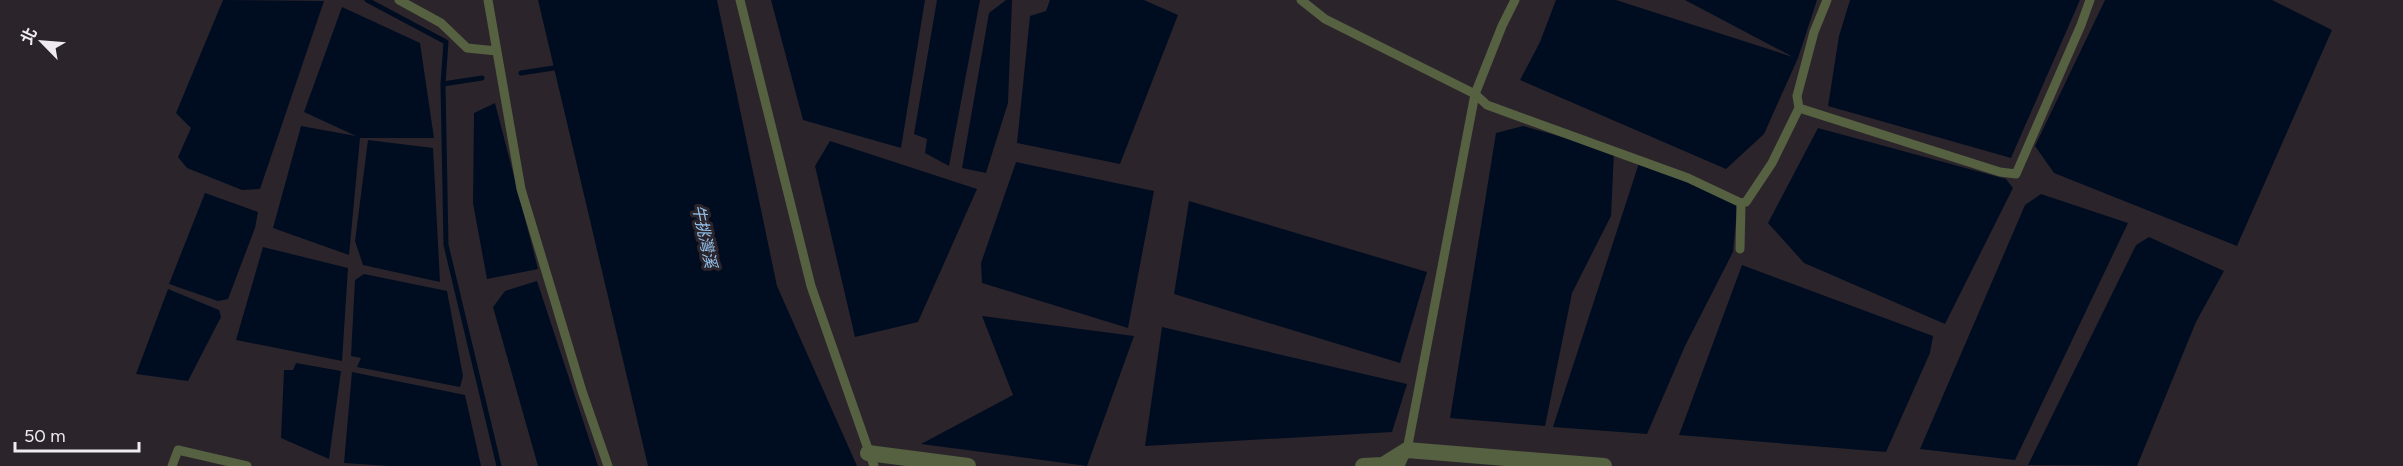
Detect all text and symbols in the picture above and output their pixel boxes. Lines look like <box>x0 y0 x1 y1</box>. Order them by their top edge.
north arrow <box>12 12 72 72</box>
text: 北 <box>17 25 41 47</box>
water label: 牛挑灣溪 <box>689 203 721 271</box>
scale bar <box>15 415 140 453</box>
text: 50 m <box>24 425 66 447</box>

